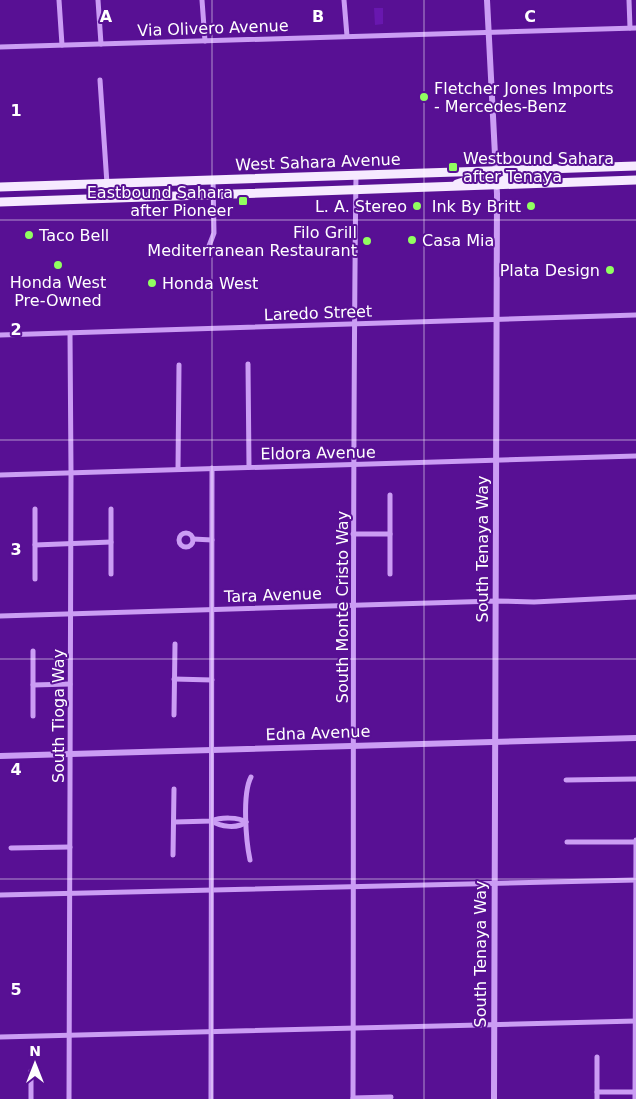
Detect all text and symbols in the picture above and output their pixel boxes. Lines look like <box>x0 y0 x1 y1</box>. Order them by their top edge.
text: A <box>100 7 113 26</box>
text: B <box>312 7 324 26</box>
text: C <box>524 7 536 26</box>
street label: Via Olivero Avenue <box>137 16 289 40</box>
place label: Fletcher Jones Imports - Mercedes-Benz <box>434 79 614 116</box>
marker: Fletcher Jones Imports - Mercedes-Benz <box>418 91 430 103</box>
text: 1 <box>10 101 22 120</box>
place label: Westbound Sahara after Tenaya <box>463 149 614 186</box>
street label: West Sahara Avenue <box>235 150 401 174</box>
marker: Westbound Sahara after Tenaya <box>447 161 459 173</box>
place label: Eastbound Sahara after Pioneer <box>87 183 233 220</box>
marker: Eastbound Sahara after Pioneer <box>237 195 249 207</box>
place label: L. A. Stereo <box>315 197 407 216</box>
place label: Ink By Britt <box>432 197 521 216</box>
marker: L. A. Stereo <box>411 200 423 212</box>
marker: Ink By Britt <box>525 200 537 212</box>
place label: Filo Grill Mediterranean Restaurant <box>147 223 357 260</box>
place label: Taco Bell <box>38 226 109 245</box>
marker: Taco Bell <box>23 229 35 241</box>
place label: Casa Mia <box>422 231 494 250</box>
marker: Casa Mia <box>406 234 418 246</box>
marker: Filo Grill Mediterranean Restaurant <box>361 235 373 247</box>
marker: Honda West Pre-Owned <box>52 259 64 271</box>
place label: Plata Design <box>500 261 600 280</box>
marker: Plata Design <box>604 264 616 276</box>
place label: Honda West Pre-Owned <box>10 273 106 310</box>
place label: Honda West <box>162 274 258 293</box>
marker: Honda West <box>146 277 158 289</box>
street label: Laredo Street <box>263 302 373 324</box>
text: 2 <box>10 320 22 339</box>
street label: Eldora Avenue <box>260 442 376 464</box>
street label: South Tenaya Way <box>473 476 492 622</box>
street label: South Monte Cristo Way <box>333 511 352 703</box>
text: 3 <box>10 540 22 559</box>
street label: Tara Avenue <box>223 584 322 606</box>
street label: South Tioga Way <box>49 649 68 783</box>
street label: Edna Avenue <box>265 722 371 744</box>
text: 4 <box>10 760 22 779</box>
street label: South Tenaya Way <box>471 881 490 1027</box>
text: 5 <box>10 980 22 999</box>
north arrow <box>10 1039 60 1089</box>
text: N <box>29 1043 41 1059</box>

